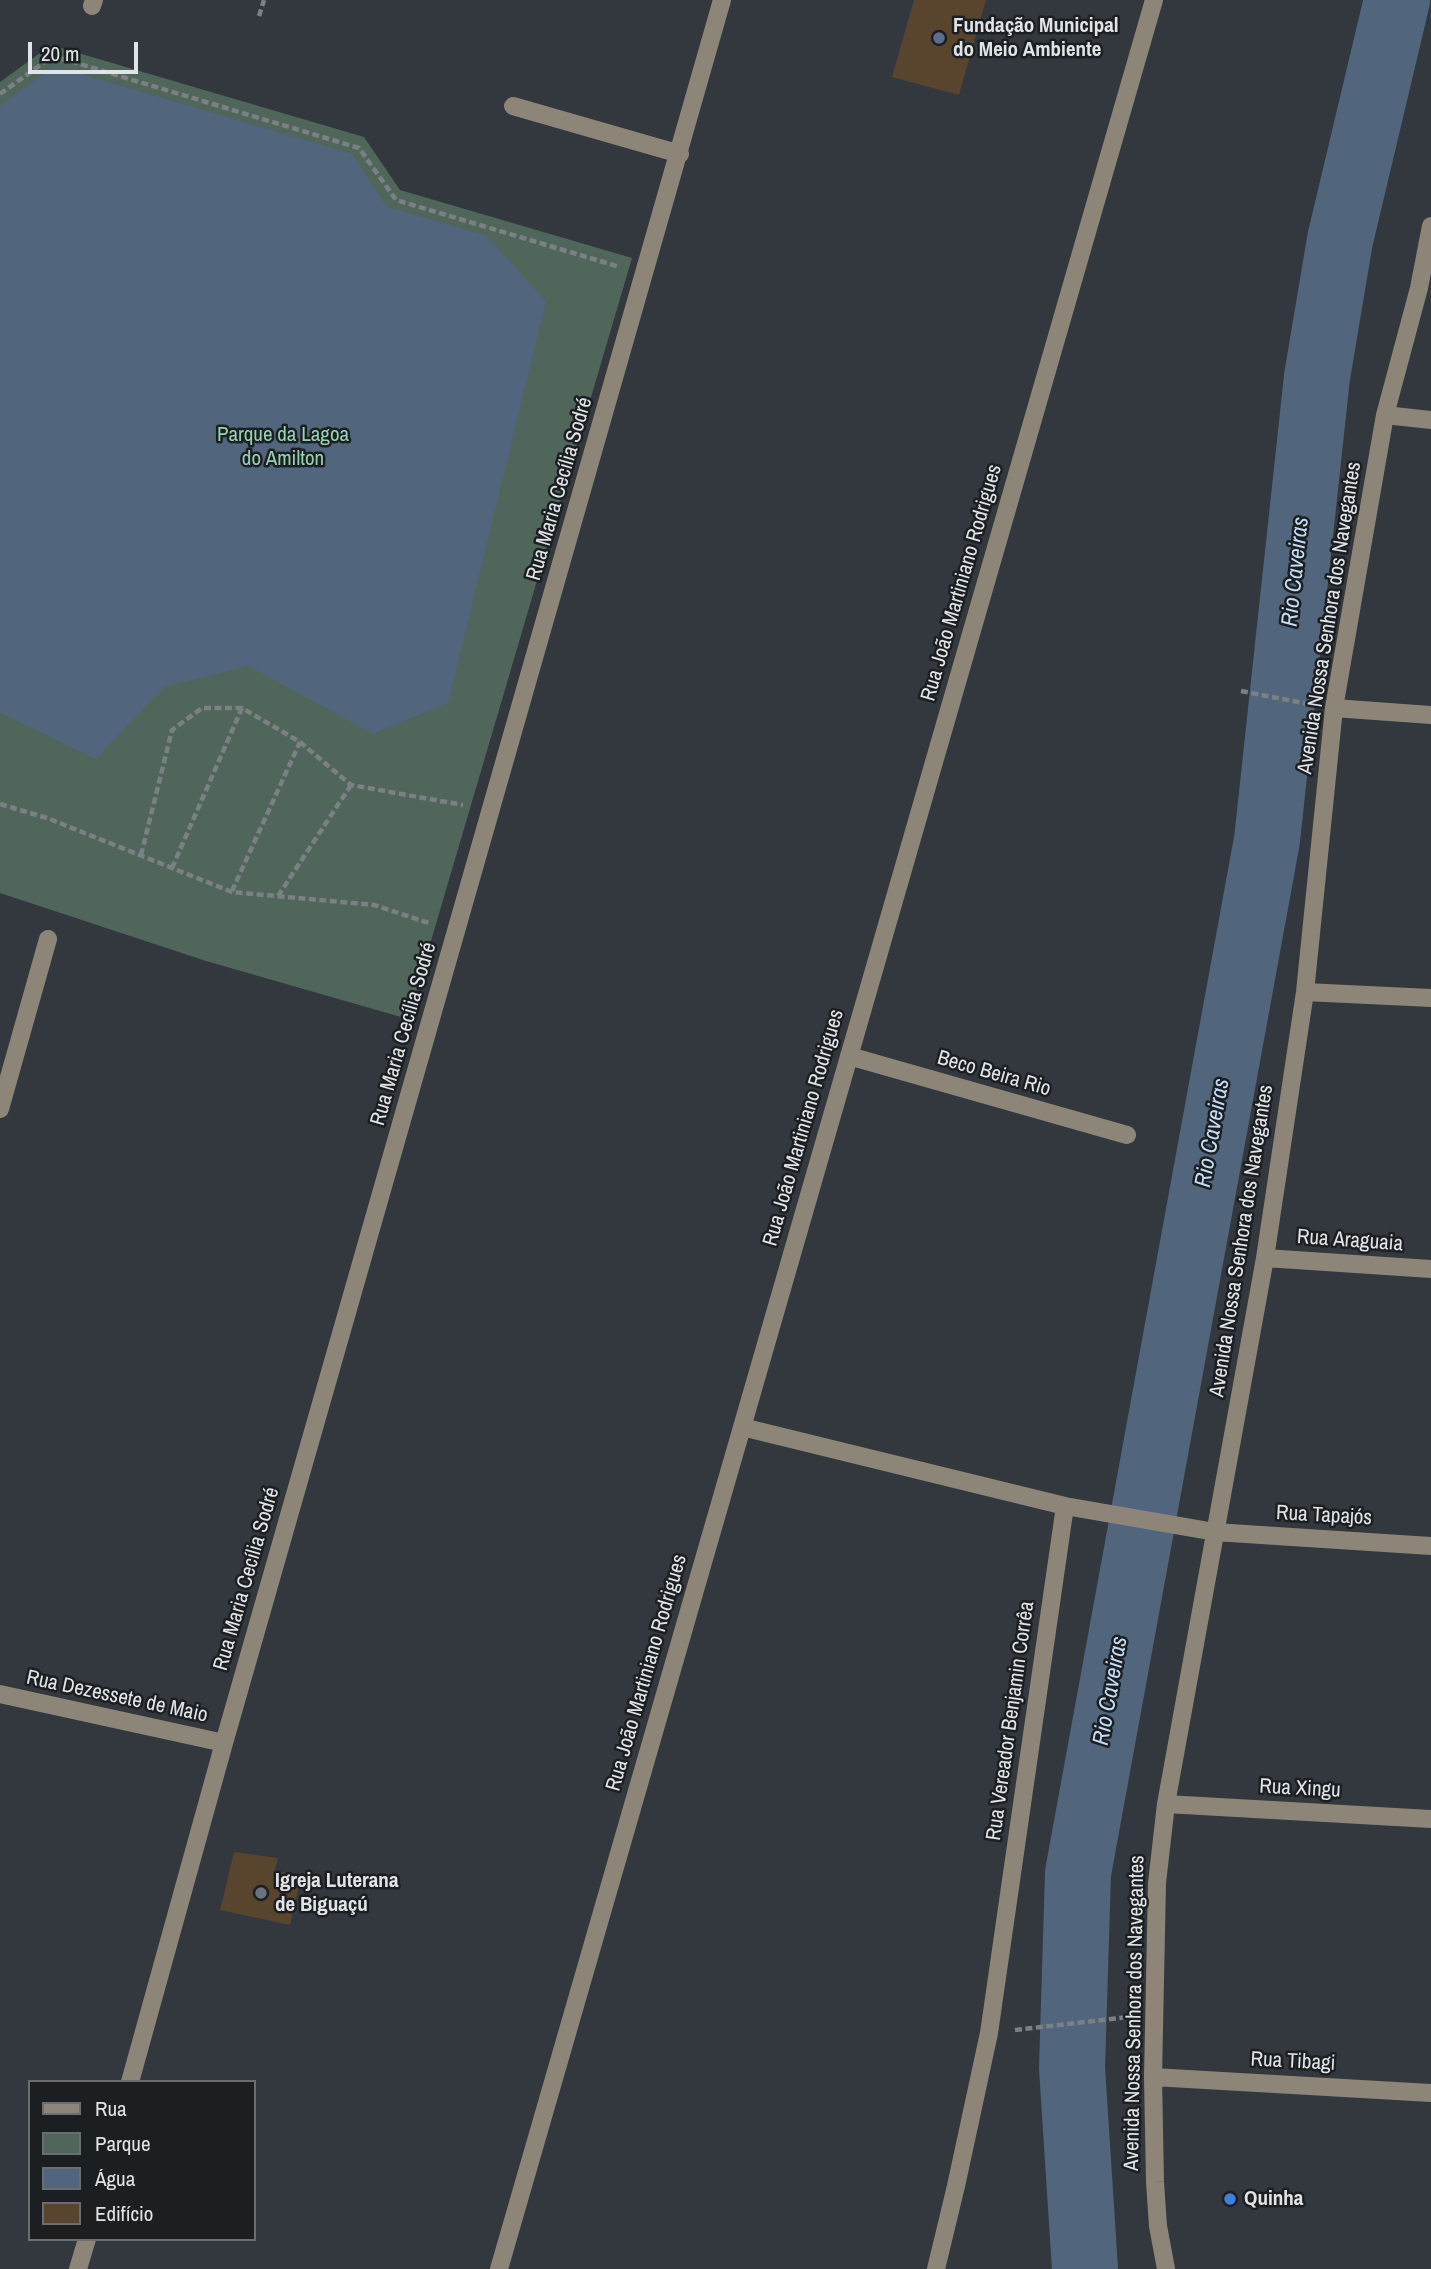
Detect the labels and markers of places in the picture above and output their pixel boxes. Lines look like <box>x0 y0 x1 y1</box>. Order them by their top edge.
place label: Fundação Municipal do Meio Ambiente <box>953 13 1119 63</box>
marker: Fundação Municipal do Meio Ambiente <box>931 30 947 46</box>
place label: Igreja Luterana de Biguaçú <box>275 1868 398 1918</box>
marker: Igreja Luterana de Biguaçú <box>253 1885 269 1901</box>
place label: Quinha <box>1244 2186 1303 2212</box>
marker: Quinha <box>1222 2191 1238 2207</box>

